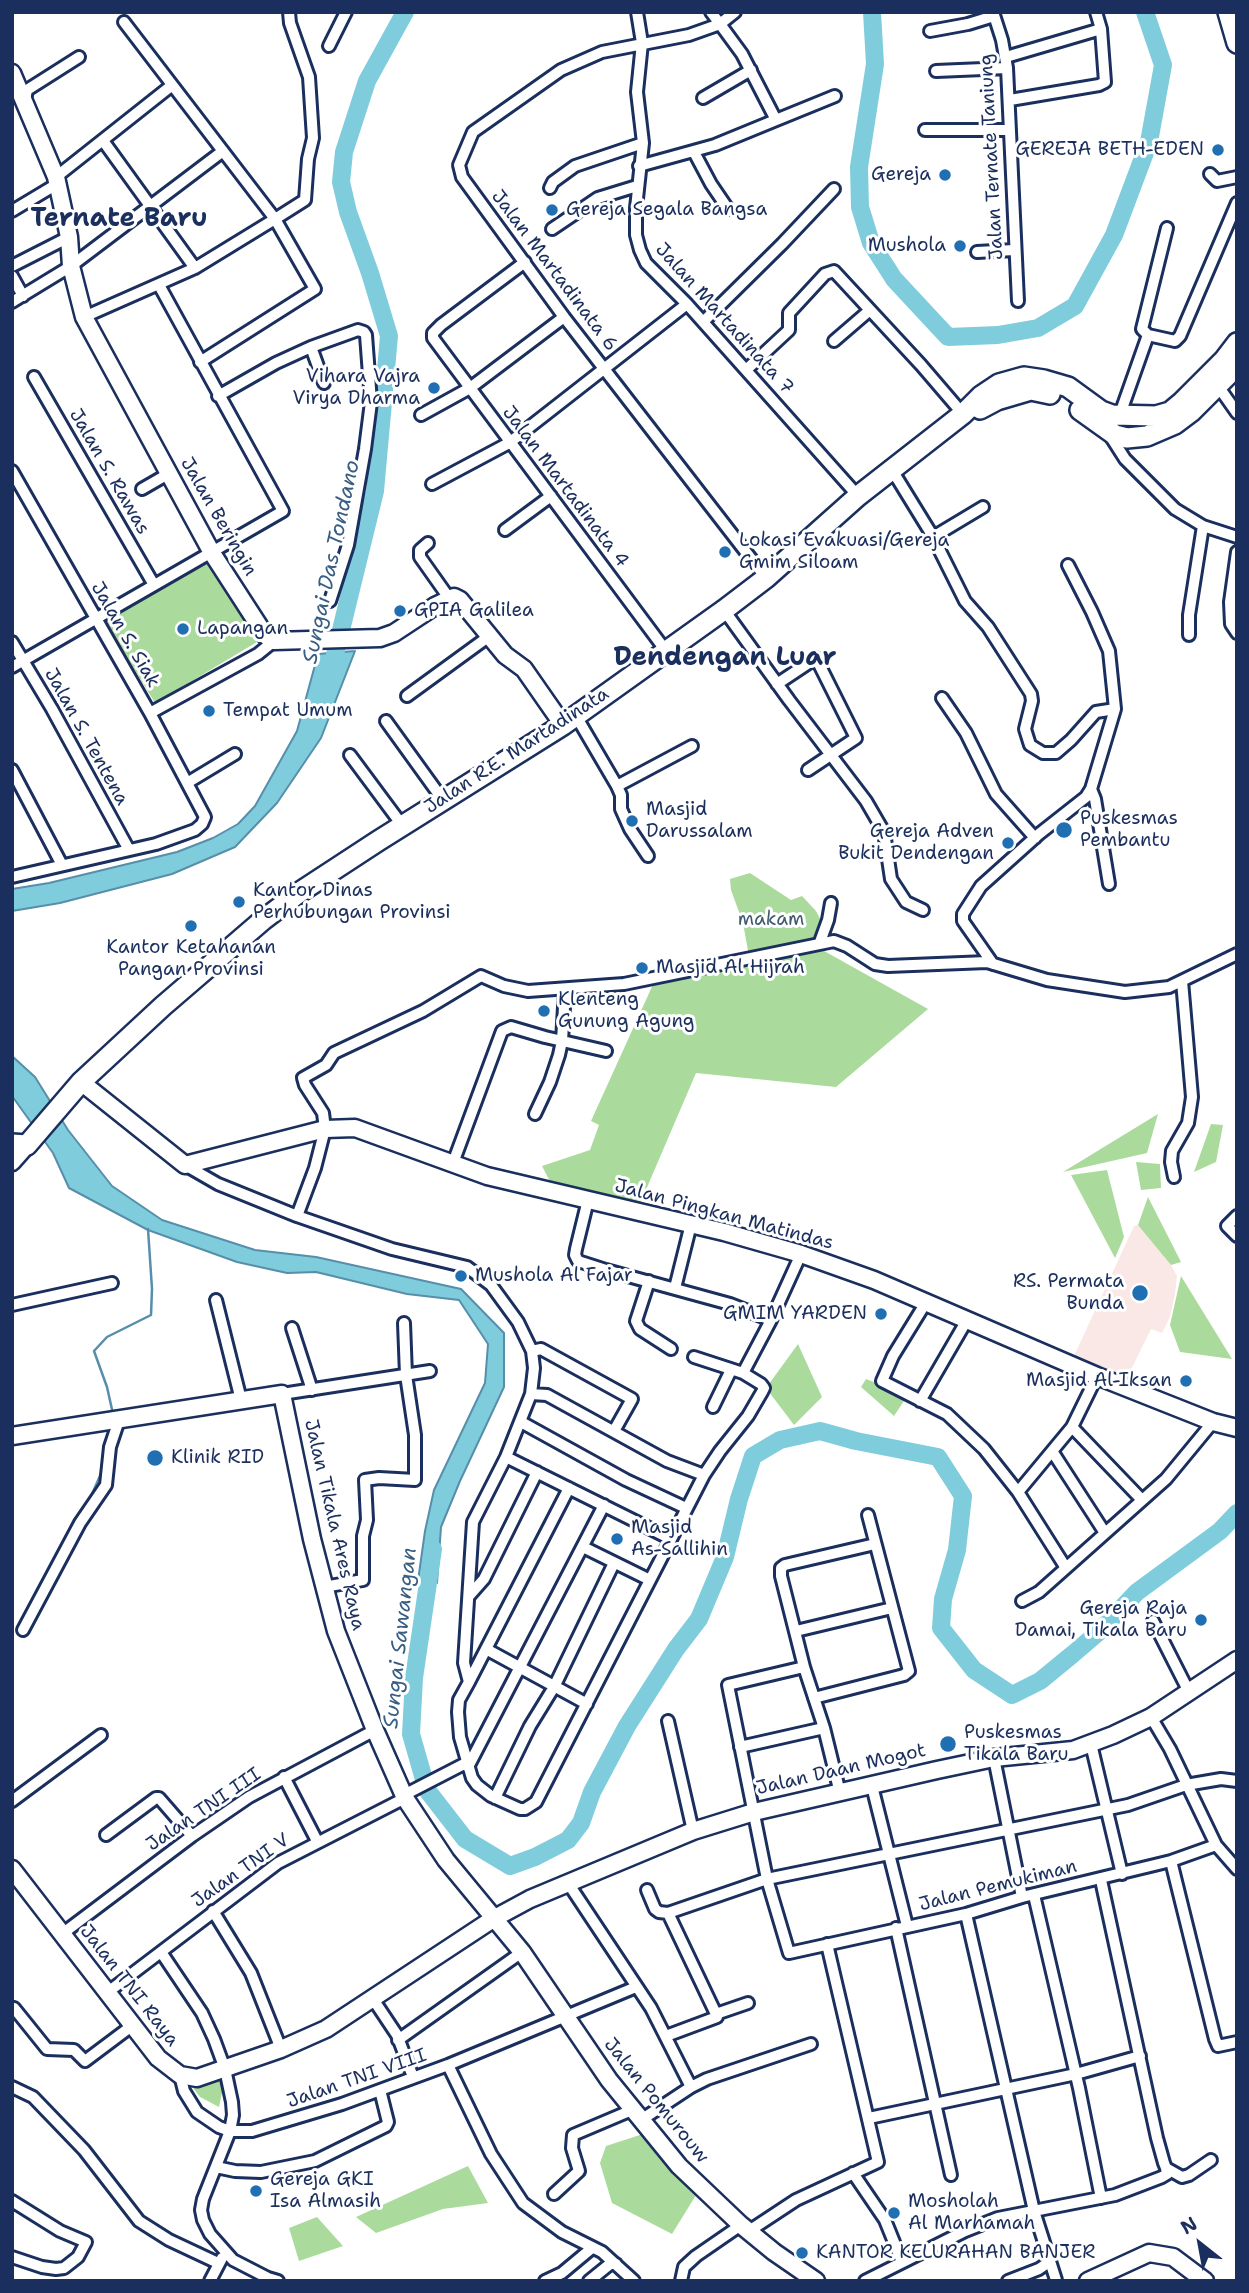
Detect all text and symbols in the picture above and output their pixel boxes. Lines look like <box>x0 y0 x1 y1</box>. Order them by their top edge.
street label: Jalan Ternate Taniung <box>975 53 1009 261</box>
place label: GEREJA BETH-EDEN <box>1015 139 1204 161</box>
marker: GEREJA BETH-EDEN <box>1210 142 1226 158</box>
place label: Gereja <box>871 164 931 186</box>
marker: Gereja <box>937 167 953 183</box>
street label: Jalan Martadinata 6 <box>486 186 622 356</box>
place label: Gereja Segala Bangsa <box>566 199 767 221</box>
marker: Gereja Segala Bangsa <box>544 202 560 218</box>
district label: Ternate Baru <box>30 203 208 235</box>
place label: Mushola <box>868 235 946 257</box>
marker: Mushola <box>952 238 968 254</box>
street label: Jalan Martadinata 7 <box>650 239 798 399</box>
place label: Vihara Vajra Virya Dharma <box>292 366 420 410</box>
marker: Vihara Vajra Virya Dharma <box>426 380 442 396</box>
street label: Jalan Martadinata 4 <box>497 402 633 572</box>
street label: Jalan S. Rawas <box>64 405 154 539</box>
street label: Jalan Beringin <box>175 454 261 580</box>
water label: Sungai Das Tondano <box>298 458 366 666</box>
place label: Lokasi Evakuasi/Gereja Gmim Siloam <box>739 530 949 574</box>
marker: Lokasi Evakuasi/Gereja Gmim Siloam <box>717 544 733 560</box>
street label: Jalan S. Siak <box>86 578 164 692</box>
place label: GPIA Galilea <box>414 600 534 622</box>
marker: GPIA Galilea <box>392 603 408 619</box>
place label: Lapangan <box>197 618 288 640</box>
marker: Lapangan <box>175 621 191 637</box>
district label: Dendengan Luar <box>613 642 837 674</box>
street label: Jalan S. Tentena <box>39 665 133 809</box>
street label: Jalan R.E. Martadinata <box>421 683 613 819</box>
place label: Tempat Umum <box>223 700 353 722</box>
marker: Tempat Umum <box>201 703 217 719</box>
place label: Masjid Darussalam <box>646 799 753 843</box>
place label: Puskesmas Pembantu <box>1080 808 1178 852</box>
marker: Masjid Darussalam <box>624 813 640 829</box>
marker: Puskesmas Pembantu <box>1054 820 1074 840</box>
place label: Gereja Adven Bukit Dendengan <box>838 821 994 865</box>
marker: Gereja Adven Bukit Dendengan <box>1000 835 1016 851</box>
place label: Kantor Dinas Perhubungan Provinsi <box>253 880 451 924</box>
marker: Kantor Dinas Perhubungan Provinsi <box>231 894 247 910</box>
park label: makam <box>738 909 804 931</box>
marker: Kantor Ketahanan Pangan Provinsi <box>183 918 199 934</box>
place label: Kantor Ketahanan Pangan Provinsi <box>106 937 276 981</box>
place label: Masjid Al Hijrah <box>656 957 805 979</box>
marker: Masjid Al Hijrah <box>634 960 650 976</box>
place label: Klenteng Gunung Agung <box>558 989 695 1033</box>
marker: Klenteng Gunung Agung <box>536 1003 552 1019</box>
street label: Jalan Pingkan Matindas <box>612 1175 836 1255</box>
place label: Mushola Al Fajar <box>475 1265 633 1287</box>
marker: Mushola Al Fajar <box>453 1268 469 1284</box>
place label: RS. Permata Bunda <box>1013 1271 1124 1315</box>
marker: RS. Permata Bunda <box>1130 1283 1150 1303</box>
place label: GMIM YARDEN <box>723 1303 867 1325</box>
marker: GMIM YARDEN <box>873 1306 889 1322</box>
place label: Masjid Al-Iksan <box>1026 1370 1172 1392</box>
marker: Masjid Al-Iksan <box>1178 1373 1194 1389</box>
street label: Jalan Tikala Ares Raya <box>299 1417 369 1633</box>
place label: Klinik RID <box>171 1447 264 1469</box>
marker: Klinik RID <box>145 1448 165 1468</box>
place label: Masjid As-Sallihin <box>631 1517 728 1561</box>
marker: Masjid As-Sallihin <box>609 1531 625 1547</box>
water label: Sungai Sawangan <box>379 1546 423 1730</box>
place label: Gereja Raja Damai, Tikala Baru <box>1015 1598 1187 1642</box>
marker: Gereja Raja Damai, Tikala Baru <box>1193 1612 1209 1628</box>
place label: Puskesmas Tikala Baru <box>964 1722 1068 1766</box>
marker: Puskesmas Tikala Baru <box>938 1734 958 1754</box>
street label: Jalan Daan Mogot <box>754 1739 928 1801</box>
street label: Jalan TNI III <box>142 1763 266 1857</box>
street label: Jalan TNI V <box>188 1829 294 1913</box>
street label: Jalan Pemukiman <box>917 1855 1079 1917</box>
street label: Jalan TNI Raya <box>74 1921 184 2051</box>
street label: Jalan Pomurouw <box>599 2034 713 2168</box>
street label: Jalan TNI VIII <box>284 2044 430 2114</box>
place label: Gereja GKI Isa Almasih <box>270 2169 381 2213</box>
marker: Gereja GKI Isa Almasih <box>248 2183 264 2199</box>
place label: Mosholah Al Marhamah <box>908 2191 1035 2235</box>
marker: Mosholah Al Marhamah <box>886 2205 902 2221</box>
north arrow <box>1165 2209 1235 2279</box>
text: N <box>1176 2211 1202 2240</box>
place label: KANTOR KELURAHAN BANJER <box>816 2242 1095 2264</box>
marker: KANTOR KELURAHAN BANJER <box>794 2245 810 2261</box>

